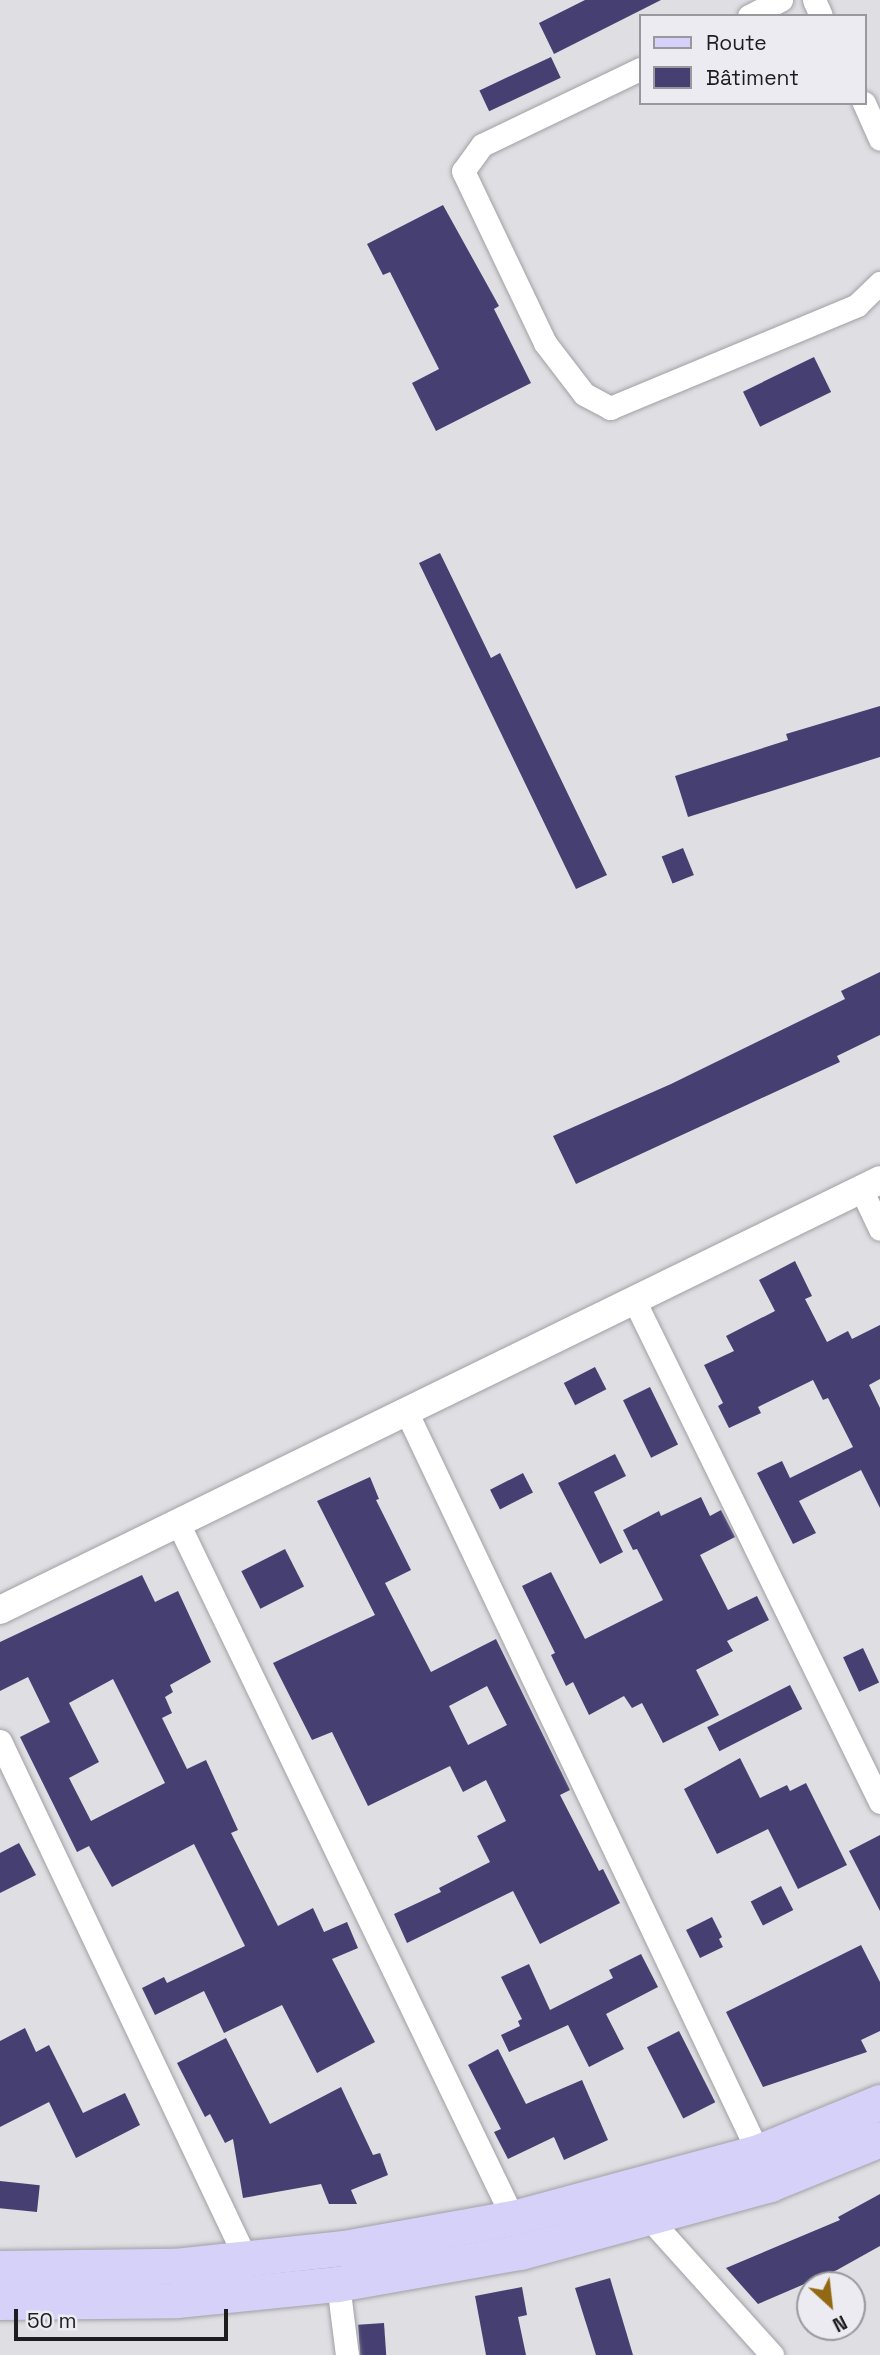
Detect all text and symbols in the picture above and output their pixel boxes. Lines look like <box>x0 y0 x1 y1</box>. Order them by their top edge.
legend <box>638 14 866 105</box>
text: Route <box>706 29 767 56</box>
text: Bâtiment <box>706 64 799 91</box>
north arrow <box>796 2271 866 2341</box>
scale bar <box>18 2296 231 2340</box>
text: 50 m <box>27 2307 77 2334</box>
text: N <box>829 2309 851 2337</box>

